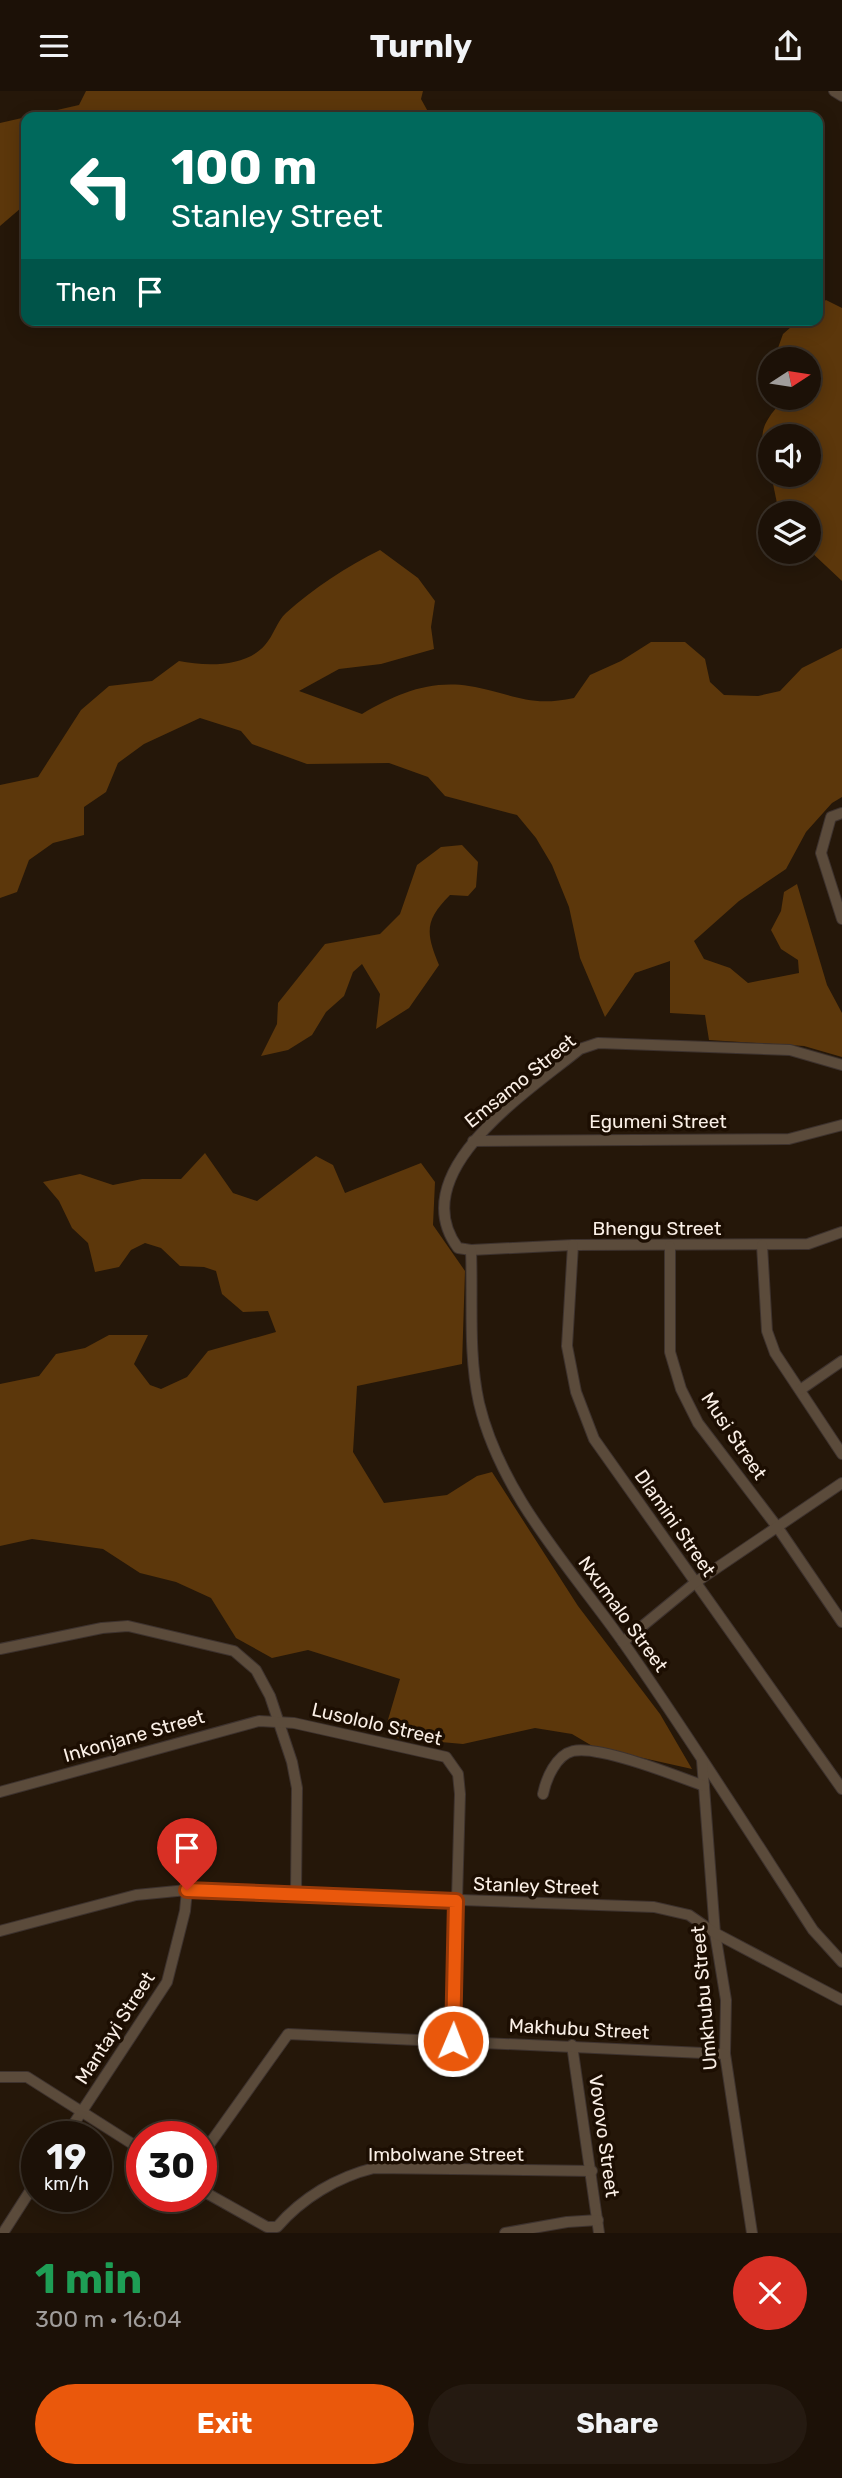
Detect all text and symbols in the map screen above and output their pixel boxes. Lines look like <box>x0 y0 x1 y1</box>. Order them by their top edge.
icon: menu <box>35 27 73 65</box>
text: Turnly <box>370 27 472 65</box>
icon: share <box>769 27 807 65</box>
text: 100 m <box>171 138 317 196</box>
icon: left <box>56 140 147 231</box>
text: Stanley Street <box>171 197 383 235</box>
icon: arrive <box>131 273 169 311</box>
text: Then <box>56 277 117 308</box>
north arrow <box>758 347 821 409</box>
map controls <box>758 347 821 564</box>
button: sound <box>758 424 821 487</box>
button: layers <box>758 501 821 564</box>
street label: Emsamo Street <box>460 1029 581 1133</box>
street label: Egumeni Street <box>589 1110 727 1133</box>
street label: Bhengu Street <box>593 1217 722 1240</box>
street label: Musi Street <box>696 1388 772 1485</box>
street label: Dlamini Street <box>630 1465 721 1581</box>
street label: Nxumalo Street <box>573 1552 673 1677</box>
street label: Lusololo Street <box>310 1698 445 1750</box>
street label: Inkonjane Street <box>61 1705 208 1767</box>
pin <box>157 1818 217 1890</box>
icon: arrive <box>168 1829 206 1867</box>
street label: Stanley Street <box>473 1872 600 1900</box>
street label: Umkhubu Street <box>686 1924 722 2071</box>
street label: Mantayi Street <box>70 1967 160 2088</box>
position arrow <box>416 2004 490 2078</box>
street label: Makhubu Street <box>508 2014 650 2044</box>
street label: Vovovo Street <box>584 2073 624 2199</box>
speed limit sign: 30 <box>126 2121 217 2212</box>
text: 19 <box>47 2136 86 2178</box>
street label: Imbolwane Street <box>368 2143 525 2166</box>
text: km/h <box>44 2173 89 2195</box>
text: 1 min <box>35 2254 142 2304</box>
button: close <box>733 2256 807 2330</box>
text: 300 m · 16:04 <box>35 2305 181 2333</box>
button: Exit <box>35 2384 414 2464</box>
button: Share <box>428 2384 807 2464</box>

